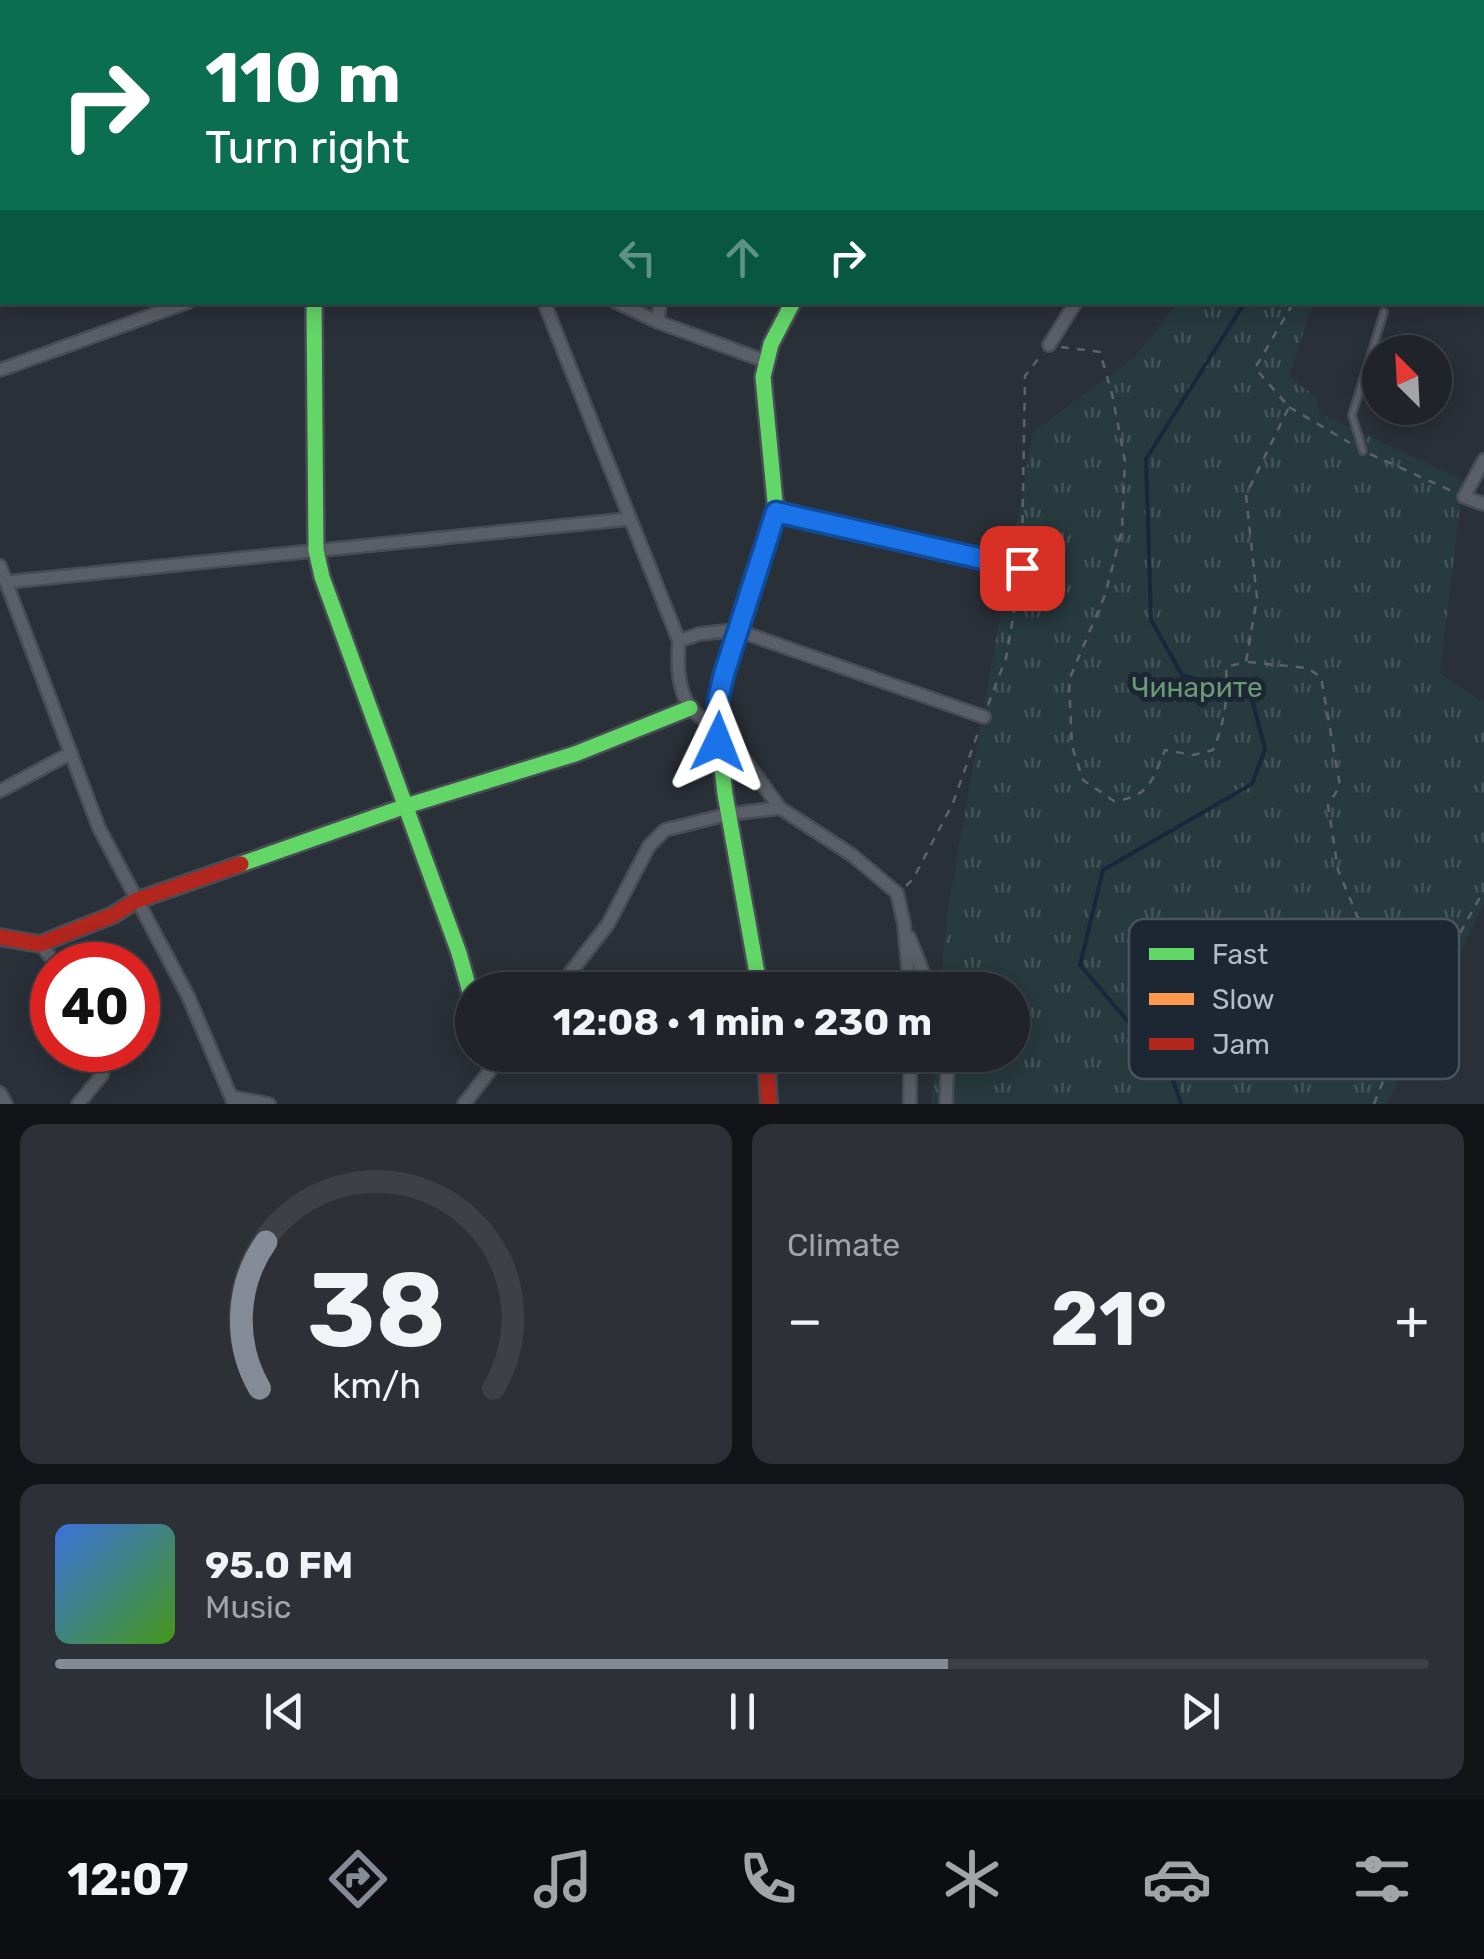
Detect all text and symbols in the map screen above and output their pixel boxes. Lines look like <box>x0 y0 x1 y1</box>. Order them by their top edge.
text: 110 m <box>205 37 401 120</box>
icon: right <box>40 40 170 170</box>
text: Turn right <box>205 121 409 174</box>
icon: left <box>610 230 665 285</box>
icon: ahead <box>715 230 770 285</box>
icon: right <box>820 230 875 285</box>
north arrow <box>1362 335 1452 425</box>
map controls <box>1362 335 1452 425</box>
pin <box>980 526 1065 611</box>
icon: arrive <box>995 541 1050 596</box>
park label: Чинарите <box>1131 671 1263 704</box>
position arrow <box>666 690 770 794</box>
legend <box>1129 919 1459 1079</box>
text: Fast <box>1212 938 1268 971</box>
speed limit sign: 40 <box>30 942 160 1072</box>
text: Slow <box>1212 983 1274 1016</box>
text: 12:08 · 1 min · 230 m <box>553 999 932 1045</box>
text: Jam <box>1212 1028 1270 1061</box>
text: Climate <box>787 1226 900 1264</box>
text: 38 <box>307 1249 445 1372</box>
text: 21° <box>1050 1275 1167 1364</box>
text: − <box>787 1288 823 1353</box>
text: + <box>1395 1288 1429 1353</box>
text: km/h <box>331 1365 421 1407</box>
text: 95.0 FM <box>205 1542 353 1588</box>
text: Music <box>205 1588 291 1626</box>
icon: previous <box>257 1684 312 1739</box>
icon: pause <box>715 1684 770 1739</box>
icon: next <box>1173 1684 1228 1739</box>
icon: directions <box>323 1844 393 1914</box>
icon: music <box>528 1844 598 1914</box>
icon: phone <box>733 1844 803 1914</box>
icon: climate <box>937 1844 1007 1914</box>
icon: car <box>1142 1844 1212 1914</box>
icon: filters <box>1347 1844 1417 1914</box>
text: 12:07 <box>67 1853 188 1906</box>

